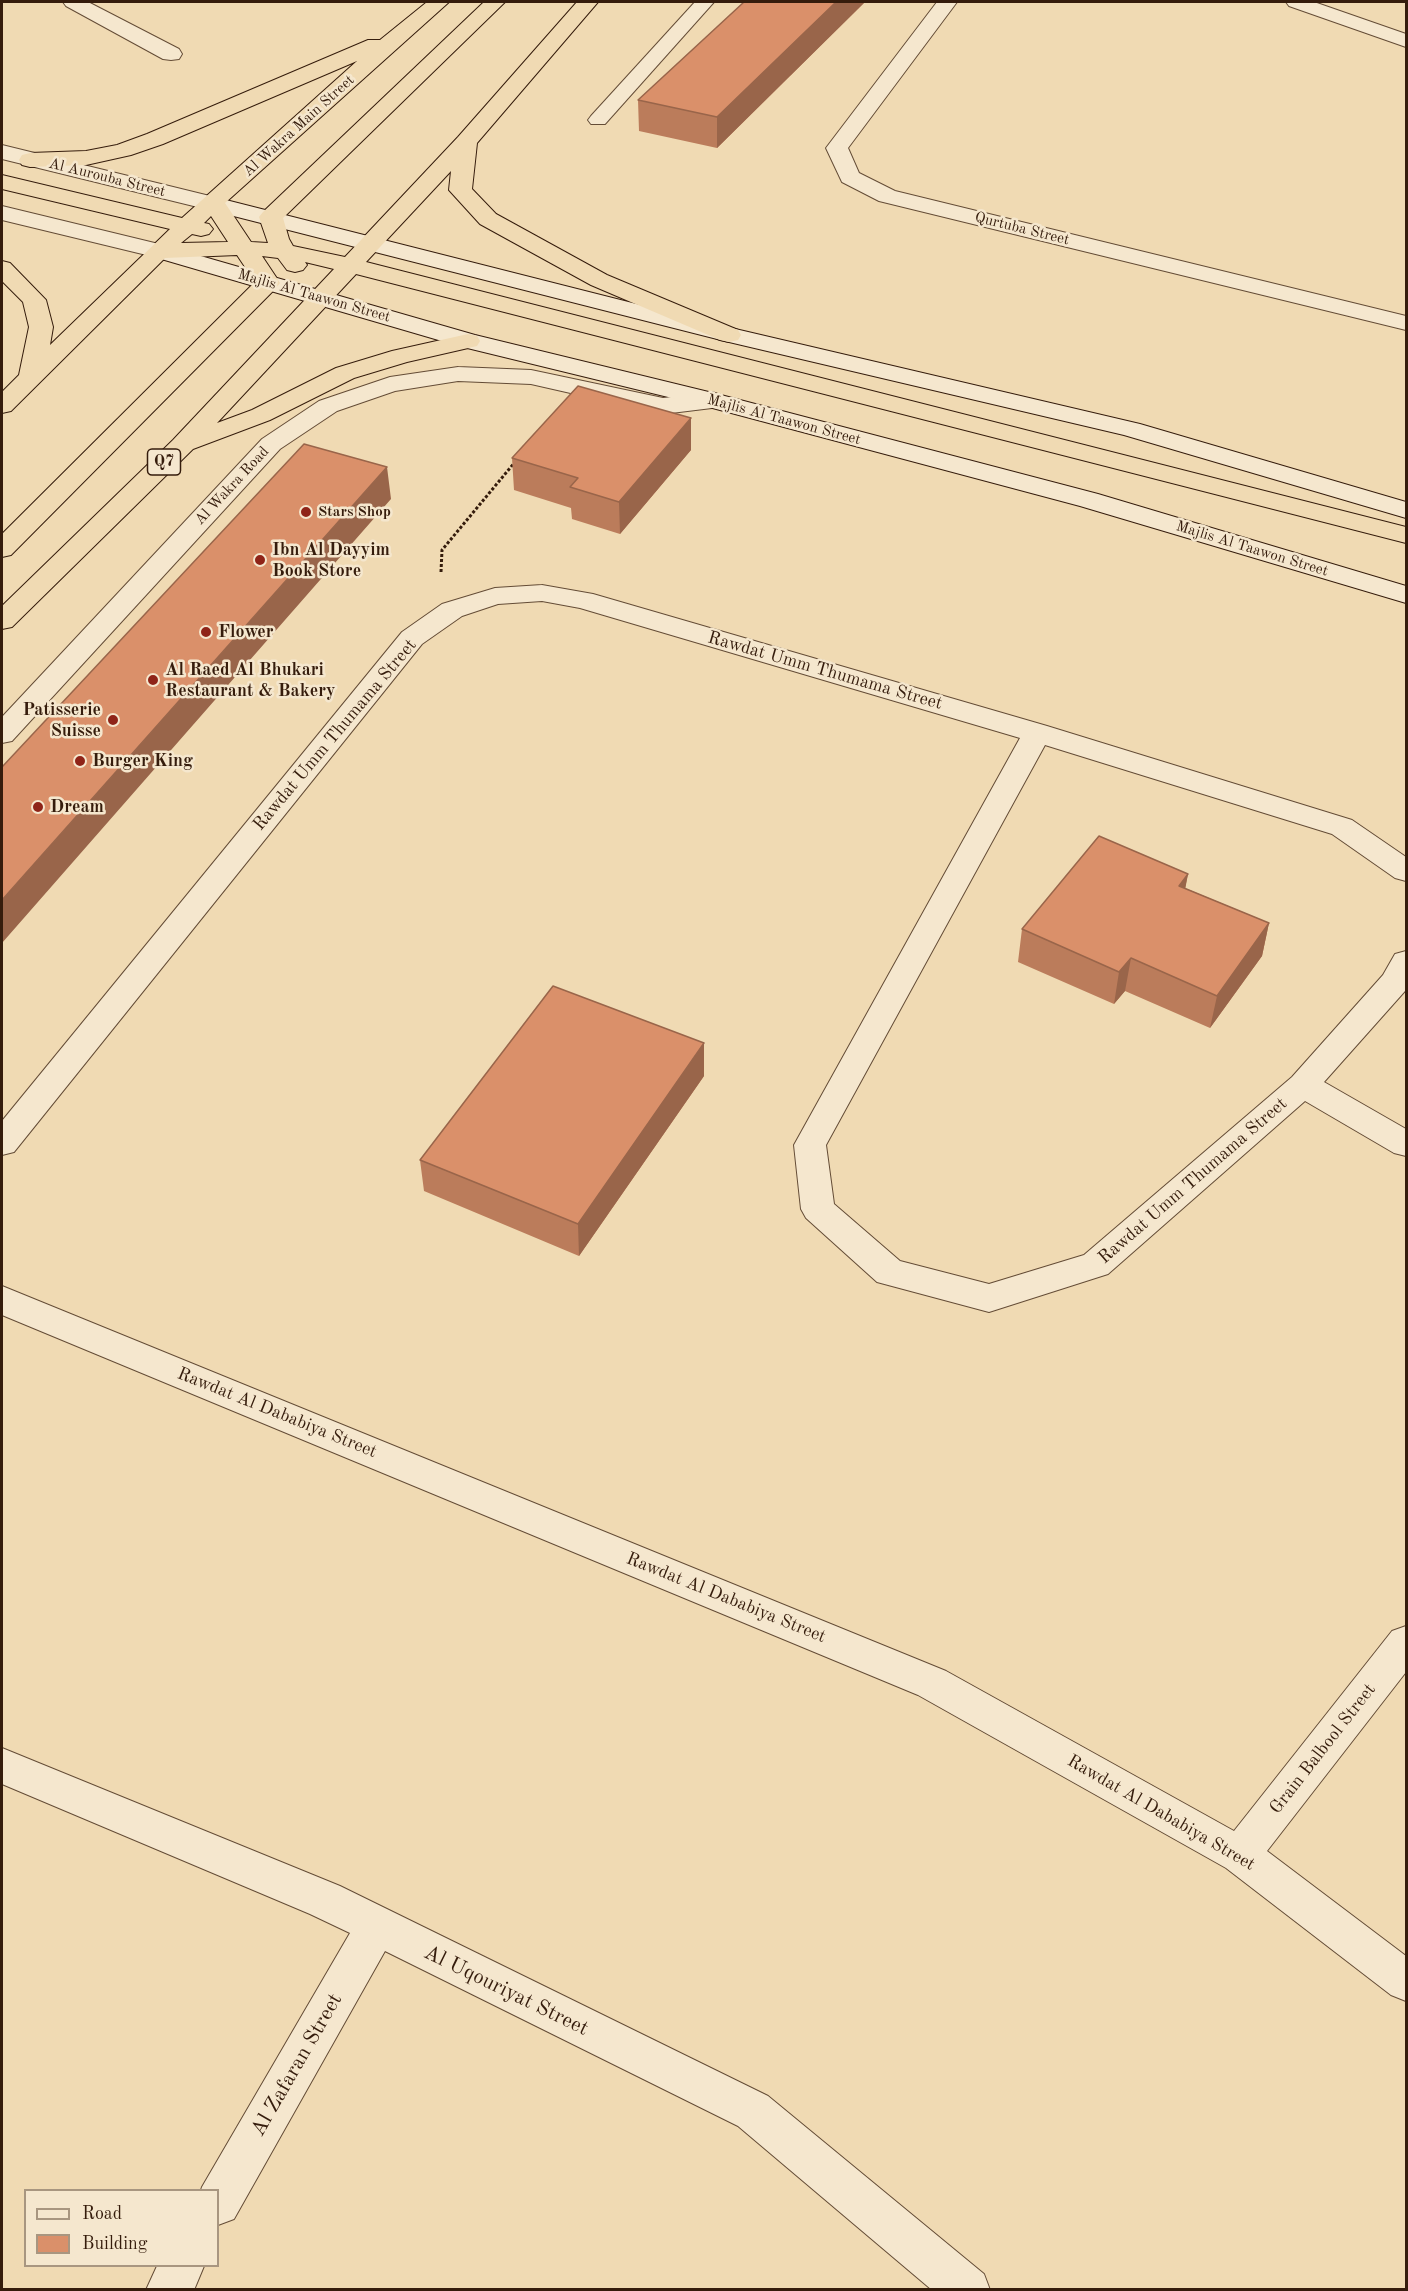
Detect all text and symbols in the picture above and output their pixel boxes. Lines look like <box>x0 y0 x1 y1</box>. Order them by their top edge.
street label: Al Wakra Main Street <box>240 71 358 181</box>
street label: Al Aurouba Street <box>47 155 167 201</box>
street label: Qurtuba Street <box>973 209 1071 249</box>
street label: Majlis Al Taawon Street <box>236 266 392 326</box>
street label: Majlis Al Taawon Street <box>705 391 863 449</box>
street label: Al Wakra Road <box>191 443 273 529</box>
road number: Q7 <box>148 449 180 475</box>
place label: Stars Shop <box>318 503 391 521</box>
marker: Stars Shop <box>299 505 313 519</box>
street label: Majlis Al Taawon Street <box>1174 517 1330 581</box>
place label: Ibn Al Dayyim Book Store <box>272 539 390 582</box>
marker: Ibn Al Dayyim Book Store <box>253 553 267 567</box>
place label: Flower <box>218 621 274 643</box>
marker: Flower <box>199 625 213 639</box>
street label: Rawdat Umm Thumama Street <box>705 627 945 715</box>
street label: Rawdat Umm Thumama Street <box>249 635 421 835</box>
place label: Al Raed Al Bhukari Restaurant & Bakery <box>165 659 335 702</box>
marker: Al Raed Al Bhukari Restaurant & Bakery <box>146 673 160 687</box>
place label: Patisserie Suisse <box>23 699 101 742</box>
marker: Patisserie Suisse <box>106 713 120 727</box>
place label: Burger King <box>92 750 193 772</box>
marker: Burger King <box>73 754 87 768</box>
place label: Dream <box>50 796 104 818</box>
marker: Dream <box>31 800 45 814</box>
street label: Rawdat Umm Thumama Street <box>1094 1093 1292 1269</box>
street label: Rawdat Al Dababiya Street <box>174 1363 380 1463</box>
street label: Rawdat Al Dababiya Street <box>623 1548 829 1648</box>
street label: Grain Balbool Street <box>1265 1679 1381 1819</box>
street label: Rawdat Al Dababiya Street <box>1063 1750 1259 1876</box>
street label: Al Uqouriyat Street <box>420 1940 592 2042</box>
street label: Al Zafaran Street <box>246 1989 348 2141</box>
legend <box>24 2189 219 2267</box>
text: Road <box>82 2205 122 2223</box>
text: Building <box>82 2235 147 2253</box>

